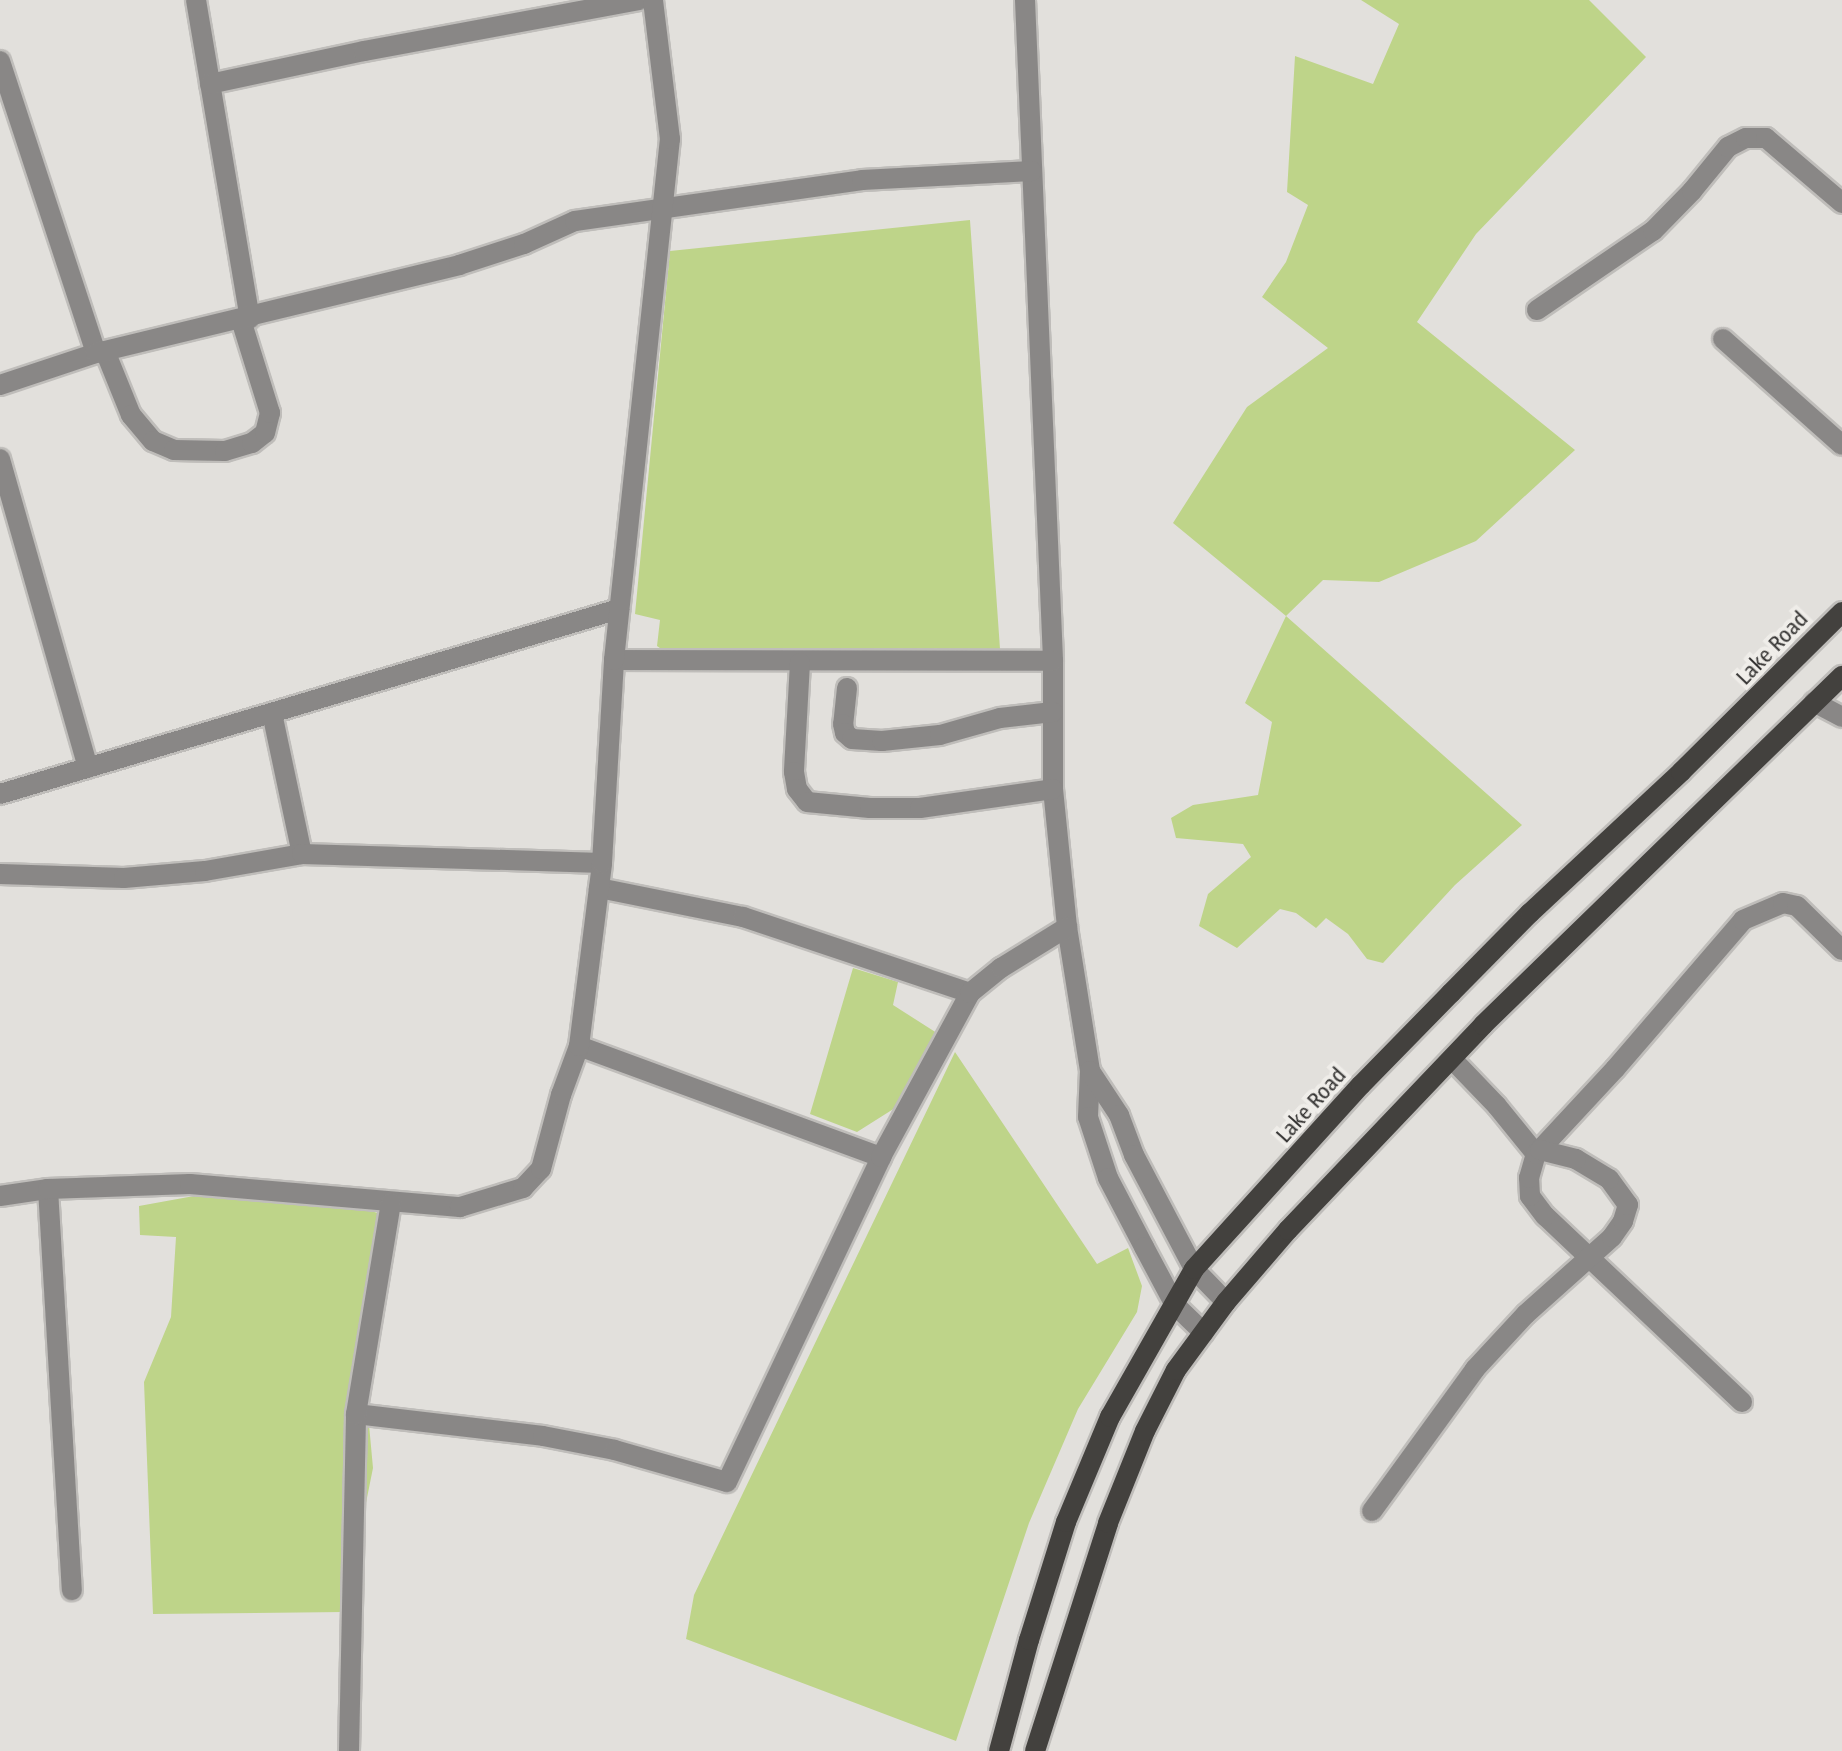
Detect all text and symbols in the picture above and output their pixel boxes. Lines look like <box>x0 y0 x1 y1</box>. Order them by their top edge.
street label: Lake Road <box>1731 606 1813 690</box>
street label: Lake Road <box>1270 1062 1352 1148</box>

